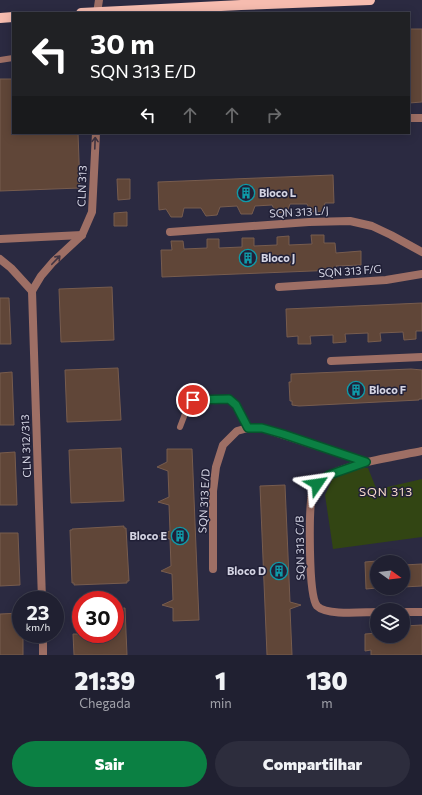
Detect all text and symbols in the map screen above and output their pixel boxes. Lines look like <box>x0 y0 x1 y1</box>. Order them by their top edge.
text: 30 m <box>90 26 155 60</box>
icon: left <box>24 28 76 80</box>
text: SQN 313 E/D <box>90 60 196 82</box>
icon: left <box>137 104 159 126</box>
icon: ahead <box>179 104 201 126</box>
icon: ahead <box>221 104 243 126</box>
icon: right <box>263 104 285 126</box>
one-way arrow <box>91 137 99 150</box>
street label: CLN 313 <box>74 165 89 207</box>
building icon: Bloco L <box>236 183 256 203</box>
place label: Bloco L <box>259 186 297 199</box>
street label: SQN 313 L/J <box>269 203 329 221</box>
building icon: Bloco J <box>238 248 258 268</box>
place label: Bloco J <box>261 251 295 265</box>
one-way arrow <box>51 255 61 265</box>
street label: SQN 313 F/G <box>318 262 382 279</box>
building icon: Bloco F <box>346 380 366 400</box>
pin <box>176 383 210 417</box>
place label: Bloco F <box>369 383 406 396</box>
icon: arrive <box>182 389 204 411</box>
street label: CLN 312/313 <box>18 414 33 478</box>
position arrow <box>296 463 338 505</box>
street label: SQN 313 E/D <box>195 468 212 534</box>
district label: SQN 313 <box>359 484 413 498</box>
street label: SQN 313 C/B <box>292 516 307 580</box>
building icon: Bloco E <box>170 526 190 546</box>
place label: Bloco E <box>130 529 167 542</box>
north arrow <box>370 555 410 595</box>
map controls <box>370 555 410 643</box>
building icon: Bloco D <box>269 561 289 581</box>
place label: Bloco D <box>227 564 266 577</box>
speed limit sign: 30 <box>72 591 124 643</box>
text: 23 <box>26 600 50 624</box>
button: layers <box>370 603 410 643</box>
text: km/h <box>26 621 50 633</box>
text: 21:39 <box>74 666 135 695</box>
text: 1 <box>215 666 226 695</box>
text: 130 <box>306 666 348 695</box>
text: Chegada <box>79 695 130 711</box>
text: min <box>210 695 232 711</box>
text: m <box>321 695 333 711</box>
button: Sair <box>12 741 207 787</box>
button: Compartilhar <box>215 741 410 787</box>

